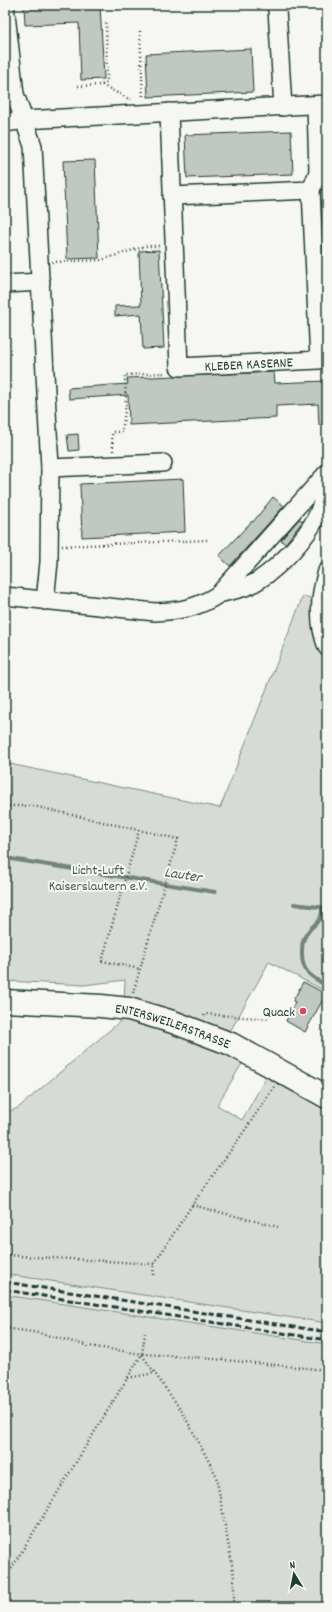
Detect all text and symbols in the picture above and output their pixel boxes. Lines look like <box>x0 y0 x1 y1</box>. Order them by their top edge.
street label: KLEBER KASERNE <box>204 353 294 378</box>
park label: Licht-Luft Kaiserslautern e.V. <box>49 861 147 897</box>
water label: Lauter <box>163 862 204 890</box>
street label: ENTERSWEILERSTRASSE <box>114 1000 234 1055</box>
place label: Quack <box>263 1003 295 1023</box>
marker: Quack <box>298 1006 308 1016</box>
north arrow <box>274 1554 314 1594</box>
text: N <box>289 1558 297 1574</box>

